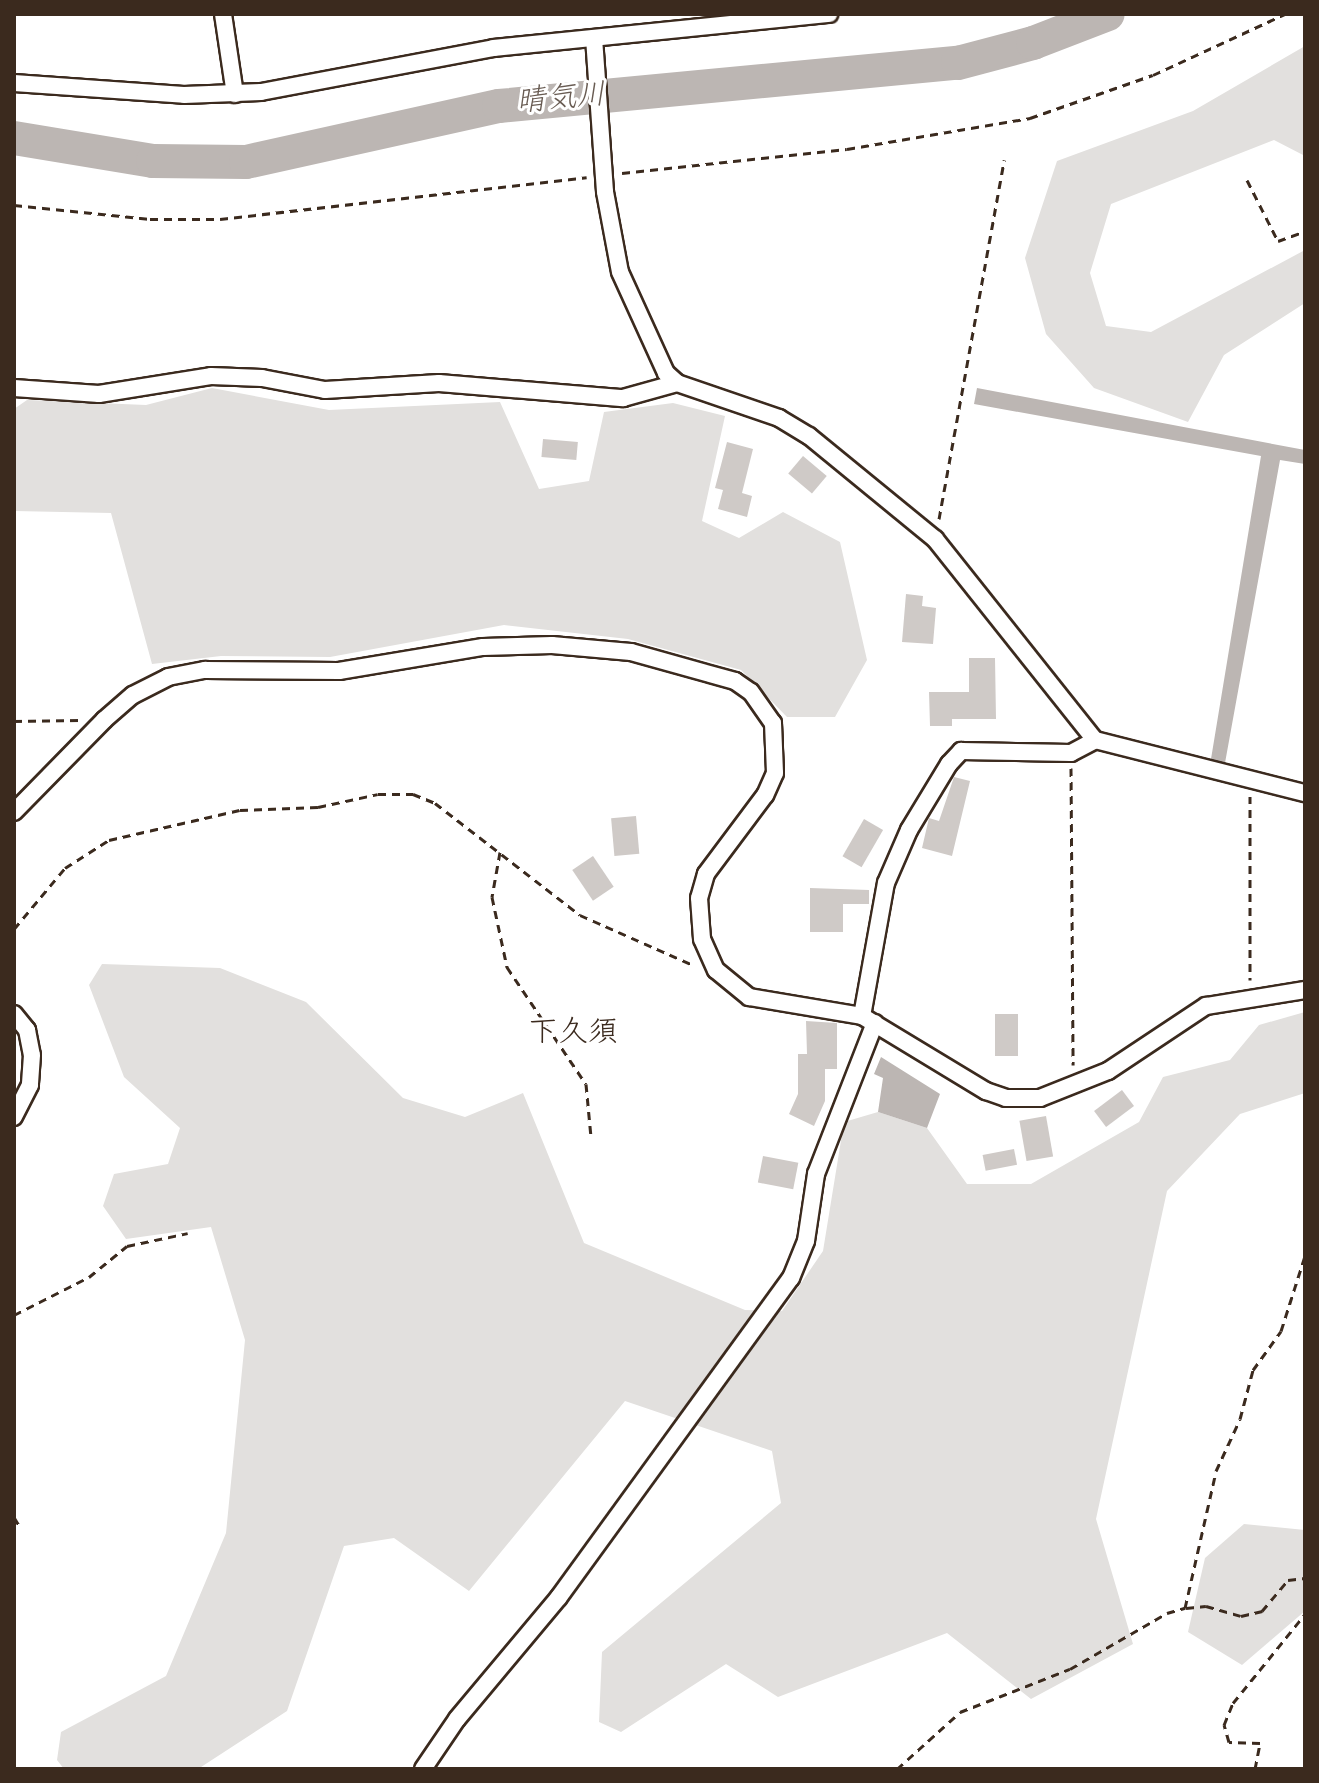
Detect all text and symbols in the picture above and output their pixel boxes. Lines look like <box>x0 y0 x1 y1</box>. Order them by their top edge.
water label: 晴気川 <box>515 78 607 122</box>
district label: 下久須 <box>528 1016 618 1052</box>

